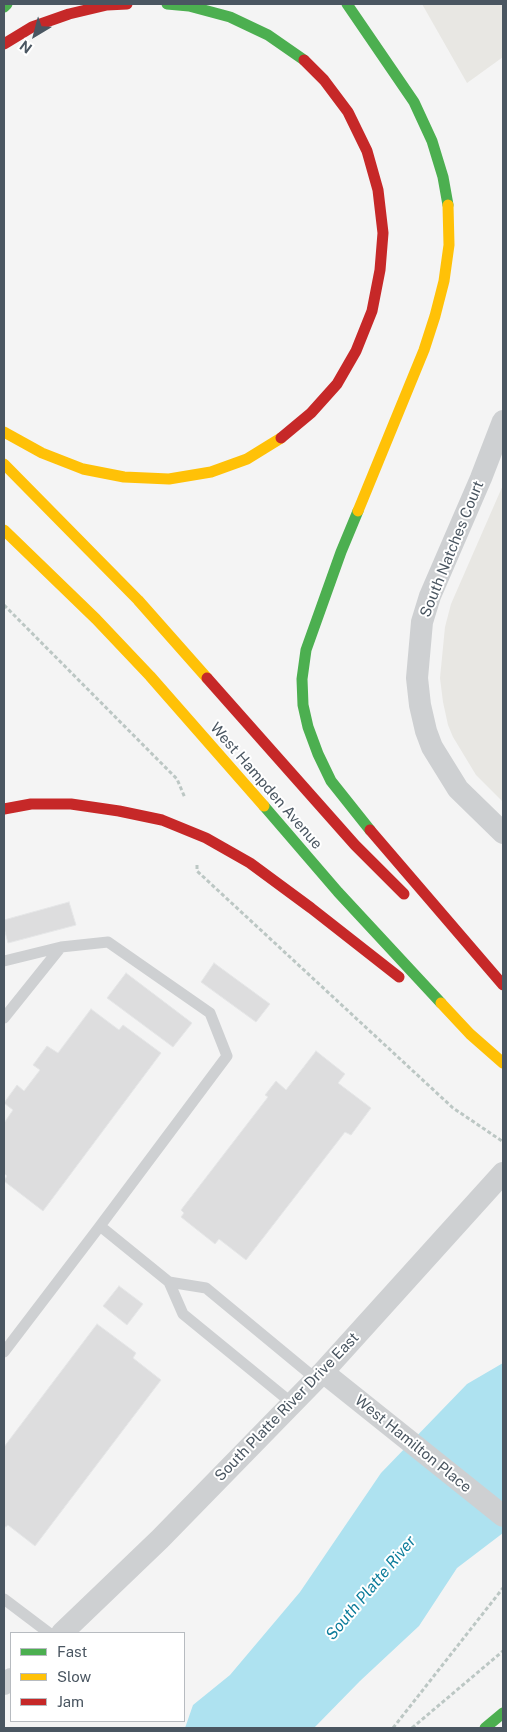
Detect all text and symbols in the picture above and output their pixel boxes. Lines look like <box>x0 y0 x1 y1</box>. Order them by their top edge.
north arrow <box>10 10 60 60</box>
text: N <box>17 37 35 57</box>
street label: South Natches Court <box>416 478 488 620</box>
street label: West Hampden Avenue <box>206 719 326 853</box>
street label: South Platte River Drive East <box>211 1329 363 1485</box>
street label: West Hamilton Place <box>351 1391 475 1497</box>
water label: South Platte River <box>322 1532 420 1644</box>
legend <box>10 1632 185 1722</box>
text: Fast <box>57 1643 87 1660</box>
text: Slow <box>57 1668 91 1685</box>
text: Jam <box>57 1693 84 1710</box>

